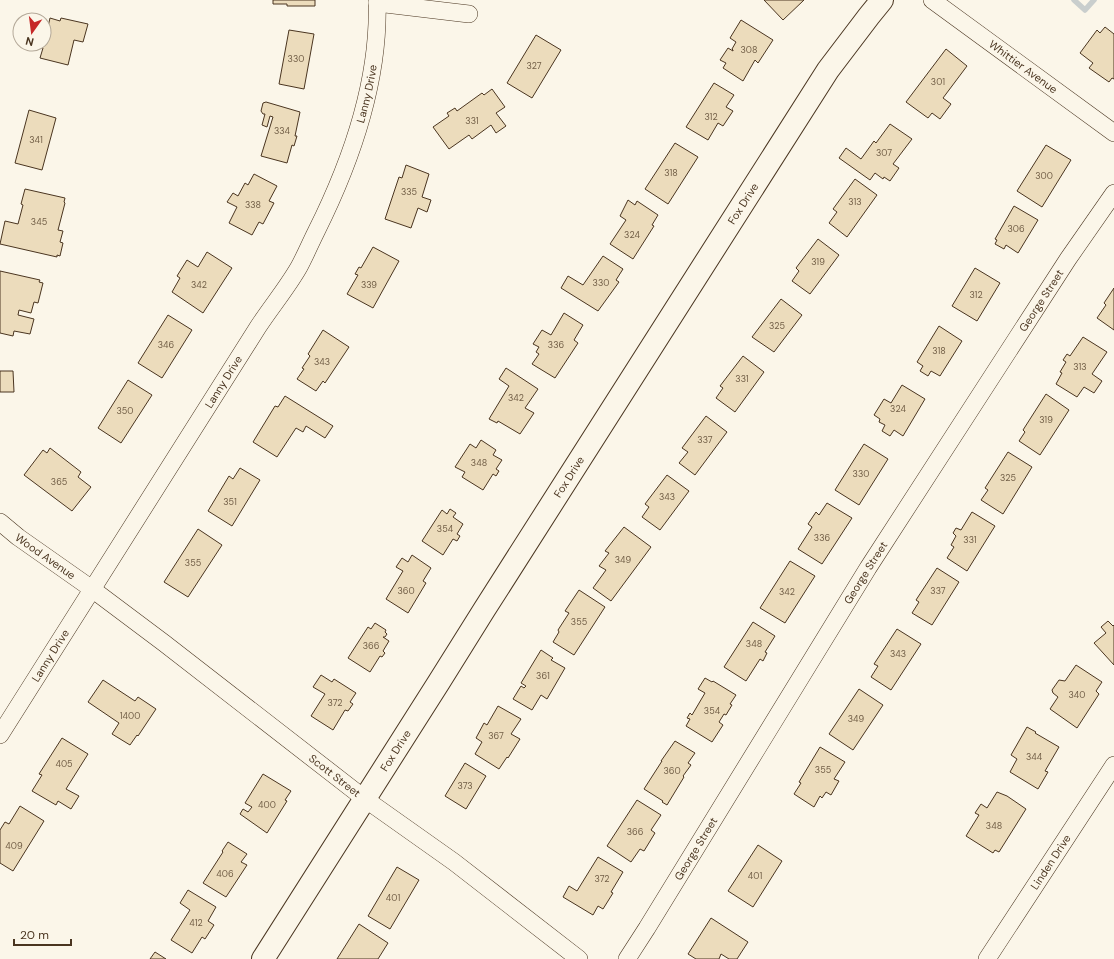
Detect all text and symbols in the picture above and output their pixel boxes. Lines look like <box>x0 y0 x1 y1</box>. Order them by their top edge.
north arrow <box>12 12 52 52</box>
text: N <box>24 34 35 49</box>
street label: Whittier Avenue <box>986 37 1060 96</box>
house number: 308 <box>741 44 757 56</box>
house number: 330 <box>288 53 304 65</box>
house number: 327 <box>526 60 542 72</box>
street label: Lanny Drive <box>353 64 380 125</box>
house number: 301 <box>931 76 945 88</box>
house number: 312 <box>704 111 718 123</box>
house number: 331 <box>465 115 479 127</box>
house number: 334 <box>274 125 291 137</box>
house number: 341 <box>29 134 43 146</box>
house number: 307 <box>876 147 892 159</box>
house number: 318 <box>664 167 678 179</box>
house number: 300 <box>1035 170 1053 182</box>
street label: Fox Drive <box>725 180 761 227</box>
house number: 335 <box>401 186 417 198</box>
house number: 313 <box>848 196 862 208</box>
house number: 338 <box>245 199 261 211</box>
house number: 345 <box>31 216 47 228</box>
house number: 306 <box>1007 223 1025 235</box>
house number: 324 <box>624 229 640 241</box>
house number: 319 <box>811 256 825 268</box>
street label: George Street <box>1016 267 1066 334</box>
house number: 330 <box>593 277 609 289</box>
house number: 342 <box>191 279 207 291</box>
house number: 339 <box>361 279 377 291</box>
house number: 312 <box>969 289 983 301</box>
house number: 325 <box>769 320 785 332</box>
house number: 346 <box>158 339 175 351</box>
house number: 336 <box>548 339 564 351</box>
house number: 318 <box>932 345 946 357</box>
street label: Lanny Drive <box>202 353 245 411</box>
house number: 343 <box>314 356 330 368</box>
house number: 313 <box>1073 361 1087 373</box>
house number: 331 <box>735 373 749 385</box>
house number: 342 <box>508 392 524 404</box>
house number: 324 <box>890 403 906 415</box>
house number: 350 <box>117 405 133 417</box>
house number: 319 <box>1039 414 1053 426</box>
house number: 337 <box>697 434 713 446</box>
street label: Fox Drive <box>550 453 587 500</box>
house number: 348 <box>471 457 487 469</box>
house number: 330 <box>853 468 869 480</box>
house number: 325 <box>1000 472 1016 484</box>
house number: 365 <box>51 476 67 488</box>
house number: 343 <box>659 491 675 503</box>
house number: 351 <box>223 496 237 508</box>
house number: 354 <box>437 523 454 535</box>
street label: Wood Avenue <box>13 530 78 582</box>
house number: 336 <box>814 532 830 544</box>
house number: 331 <box>963 534 977 546</box>
street label: George Street <box>841 539 890 607</box>
house number: 349 <box>615 554 632 566</box>
house number: 355 <box>185 557 201 569</box>
house number: 360 <box>397 585 415 597</box>
house number: 337 <box>930 585 946 597</box>
house number: 342 <box>779 586 795 598</box>
house number: 355 <box>571 616 587 628</box>
street label: Lanny Drive <box>28 627 72 684</box>
house number: 348 <box>746 638 762 650</box>
house number: 366 <box>363 640 380 652</box>
house number: 343 <box>890 648 906 660</box>
house number: 361 <box>536 670 550 682</box>
house number: 340 <box>1069 689 1085 701</box>
house number: 372 <box>328 697 342 709</box>
house number: 354 <box>704 705 721 717</box>
house number: 1400 <box>120 710 140 722</box>
house number: 349 <box>848 713 865 725</box>
street label: Fox Drive <box>377 727 414 774</box>
house number: 367 <box>488 730 504 742</box>
street label: Scott Street <box>306 751 363 800</box>
house number: 344 <box>1026 751 1043 763</box>
house number: 405 <box>55 758 73 770</box>
house number: 355 <box>815 764 831 776</box>
house number: 360 <box>663 765 681 777</box>
house number: 373 <box>457 780 473 792</box>
house number: 400 <box>258 799 276 811</box>
street label: George Street <box>671 815 720 883</box>
house number: 348 <box>986 820 1002 832</box>
house number: 366 <box>627 826 644 838</box>
street label: Linden Drive <box>1027 832 1074 892</box>
house number: 409 <box>5 840 23 852</box>
house number: 406 <box>216 868 234 880</box>
house number: 401 <box>748 870 762 882</box>
house number: 372 <box>595 873 609 885</box>
house number: 401 <box>386 892 400 904</box>
house number: 412 <box>189 917 203 929</box>
scale bar <box>14 921 71 947</box>
text: 20 m <box>20 927 49 943</box>

